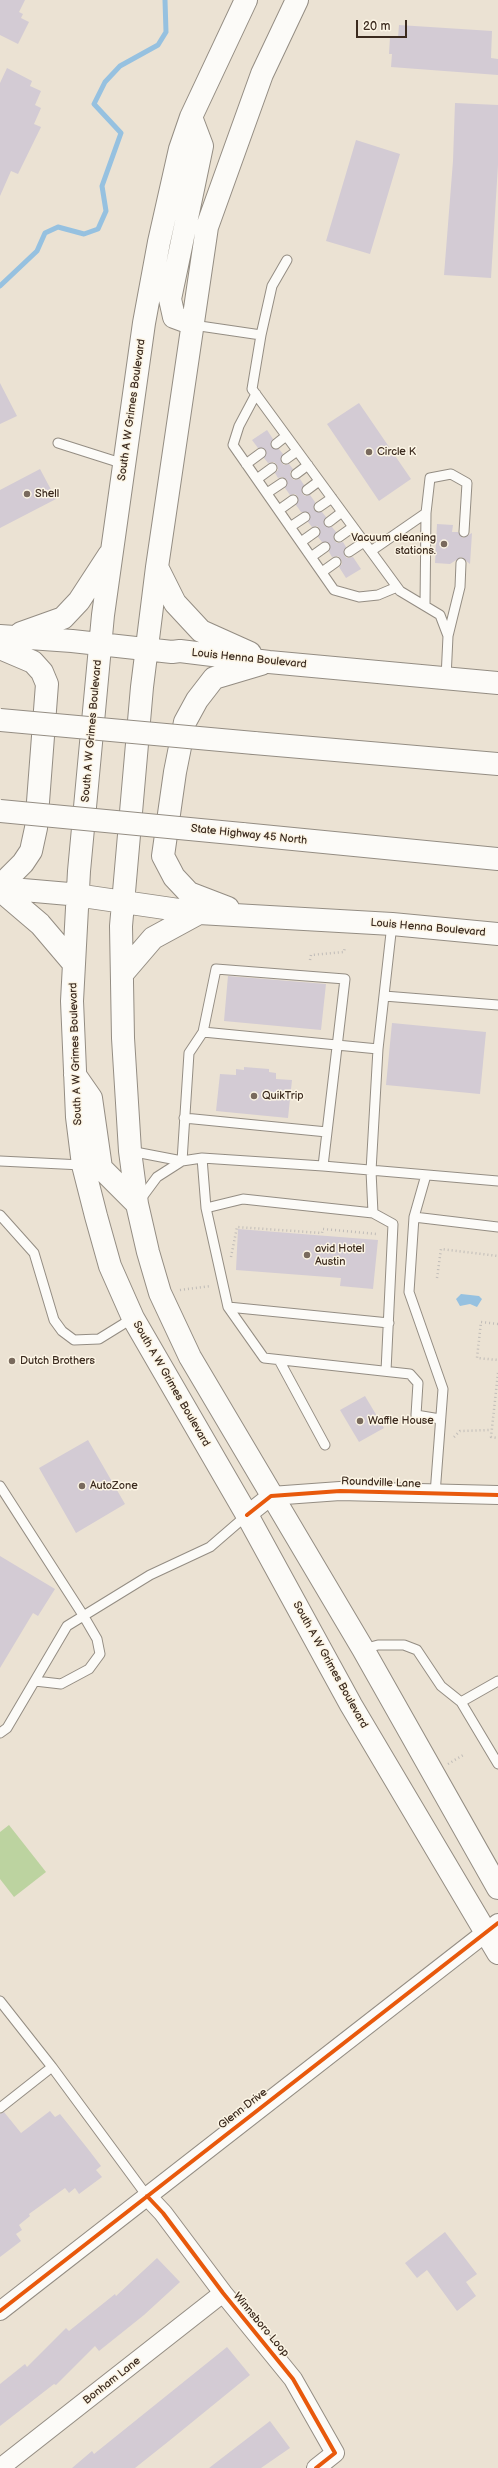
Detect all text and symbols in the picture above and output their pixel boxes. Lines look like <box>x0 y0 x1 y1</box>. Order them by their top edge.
scale bar <box>358 12 409 38</box>
text: 20 m <box>363 19 390 34</box>
street label: South A W Grimes Boulevard <box>116 338 148 482</box>
place label: Circle K <box>377 445 416 459</box>
marker: Circle K <box>364 447 374 457</box>
place label: Shell <box>35 487 59 501</box>
marker: Shell <box>22 489 32 499</box>
place label: Vacuum cleaning stations. <box>351 531 436 557</box>
marker: Vacuum cleaning stations. <box>439 539 449 549</box>
street label: Louis Henna Boulevard <box>191 646 307 672</box>
street label: South A W Grimes Boulevard <box>79 659 105 803</box>
street label: State Highway 45 North <box>190 822 308 848</box>
street label: Louis Henna Boulevard <box>370 916 486 940</box>
street label: South A W Grimes Boulevard <box>67 982 85 1126</box>
place label: QuikTrip <box>262 1089 304 1103</box>
marker: QuikTrip <box>249 1091 259 1101</box>
place label: avid Hotel Austin <box>315 1242 365 1268</box>
marker: avid Hotel Austin <box>302 1250 312 1260</box>
street label: South A W Grimes Boulevard <box>130 1319 212 1449</box>
place label: Dutch Brothers <box>20 1354 95 1368</box>
marker: Dutch Brothers <box>7 1356 17 1366</box>
place label: Waffle House <box>368 1414 434 1428</box>
marker: Waffle House <box>355 1416 365 1426</box>
street label: Roundville Lane <box>341 1475 421 1491</box>
place label: AutoZone <box>90 1479 138 1493</box>
marker: AutoZone <box>77 1481 87 1491</box>
street label: South A W Grimes Boulevard <box>290 1599 370 1731</box>
street label: Glenn Drive <box>216 2086 270 2132</box>
street label: Winnsboro Loop <box>230 2290 292 2360</box>
street label: Bonham Lane <box>81 2354 143 2408</box>

